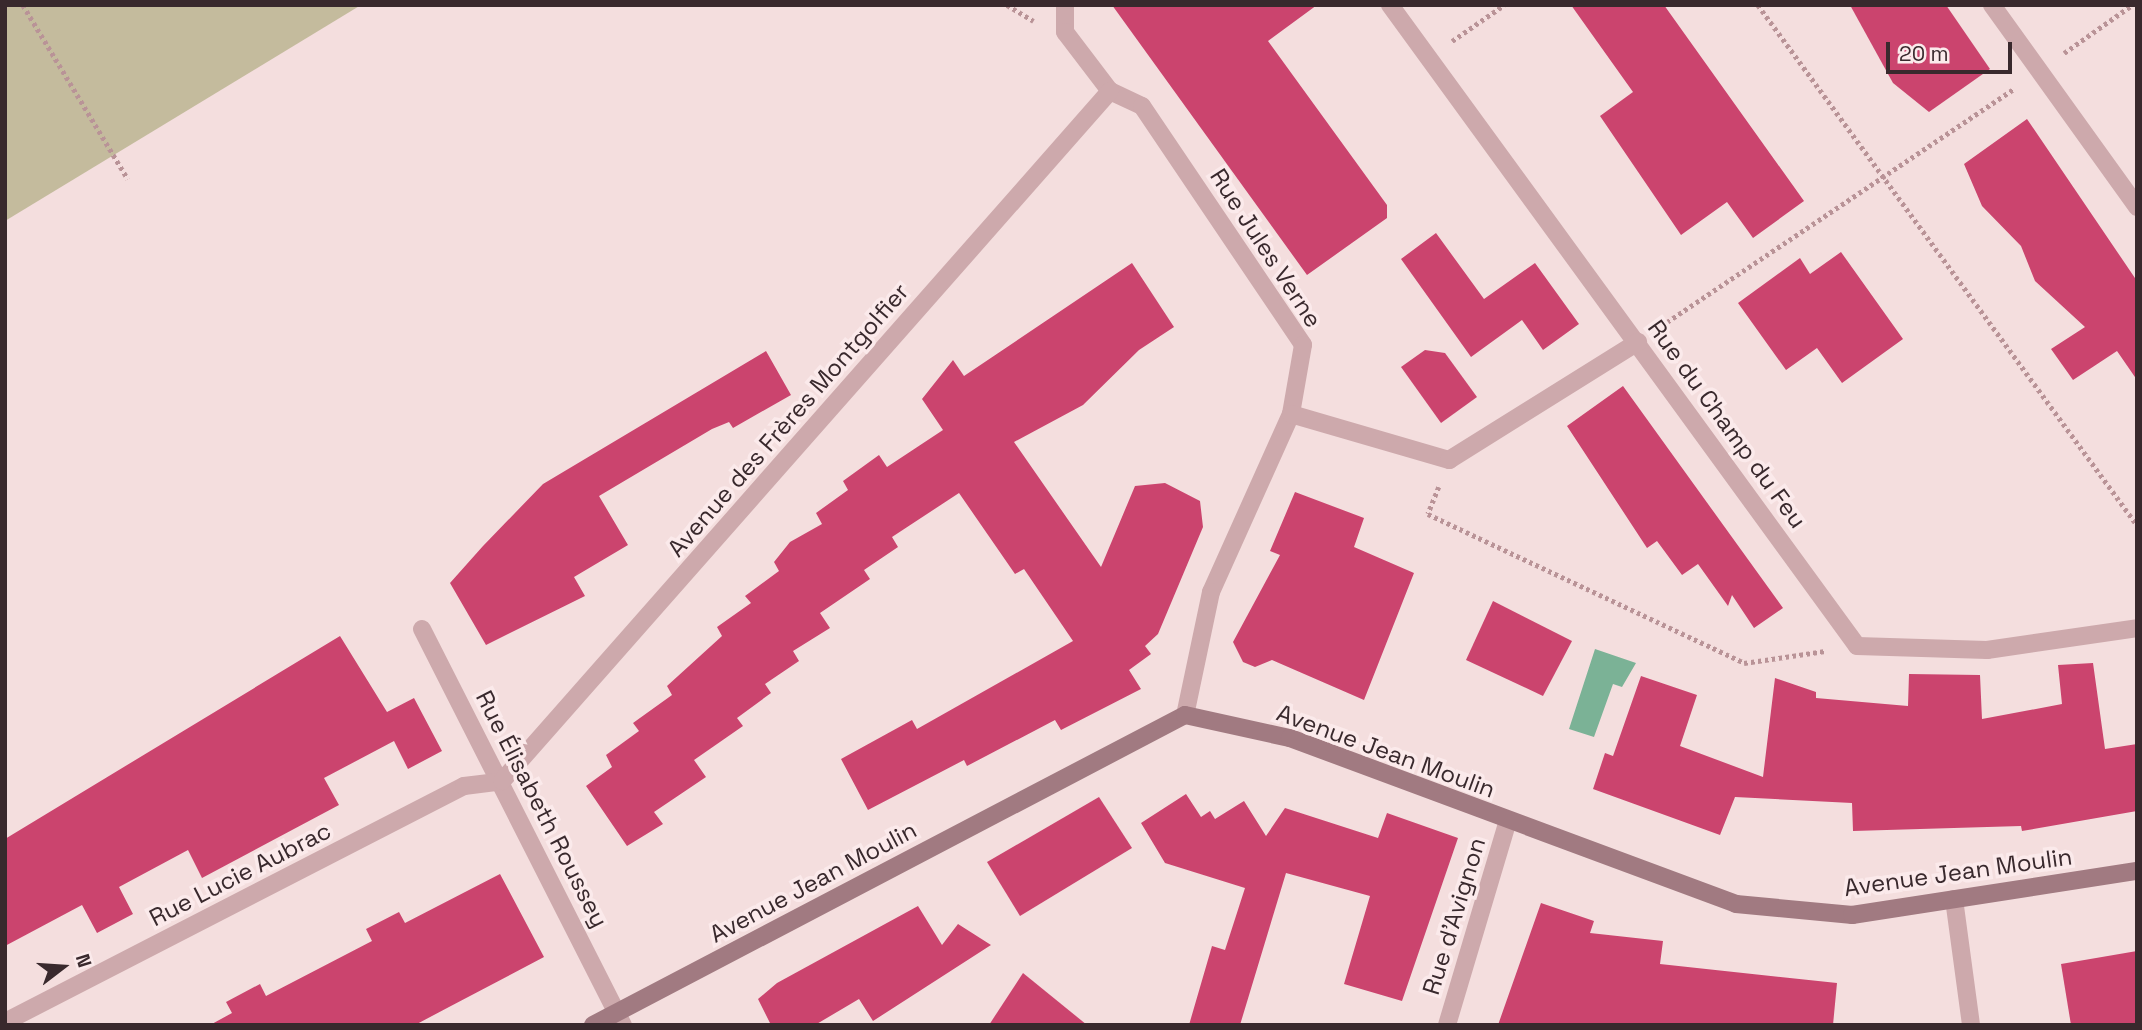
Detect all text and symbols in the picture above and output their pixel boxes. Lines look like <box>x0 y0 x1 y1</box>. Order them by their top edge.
scale bar <box>1890 28 2016 72</box>
text: 20 m <box>1899 40 1949 67</box>
street label: Rue Jules Verne <box>1204 163 1328 333</box>
street label: Avenue des Frères Montgolfier <box>661 277 915 563</box>
street label: Rue du Champ du Feu <box>1642 314 1812 534</box>
street label: Rue Élisabeth Roussey <box>470 686 614 932</box>
street label: Avenue Jean Moulin <box>1273 698 1499 804</box>
street label: Avenue Jean Moulin <box>705 815 921 949</box>
street label: Rue Lucie Aubrac <box>144 816 336 932</box>
street label: Rue d'Avignon <box>1416 834 1492 998</box>
street label: Avenue Jean Moulin <box>1842 842 2074 902</box>
north arrow <box>28 932 98 1002</box>
text: N <box>70 951 97 970</box>

